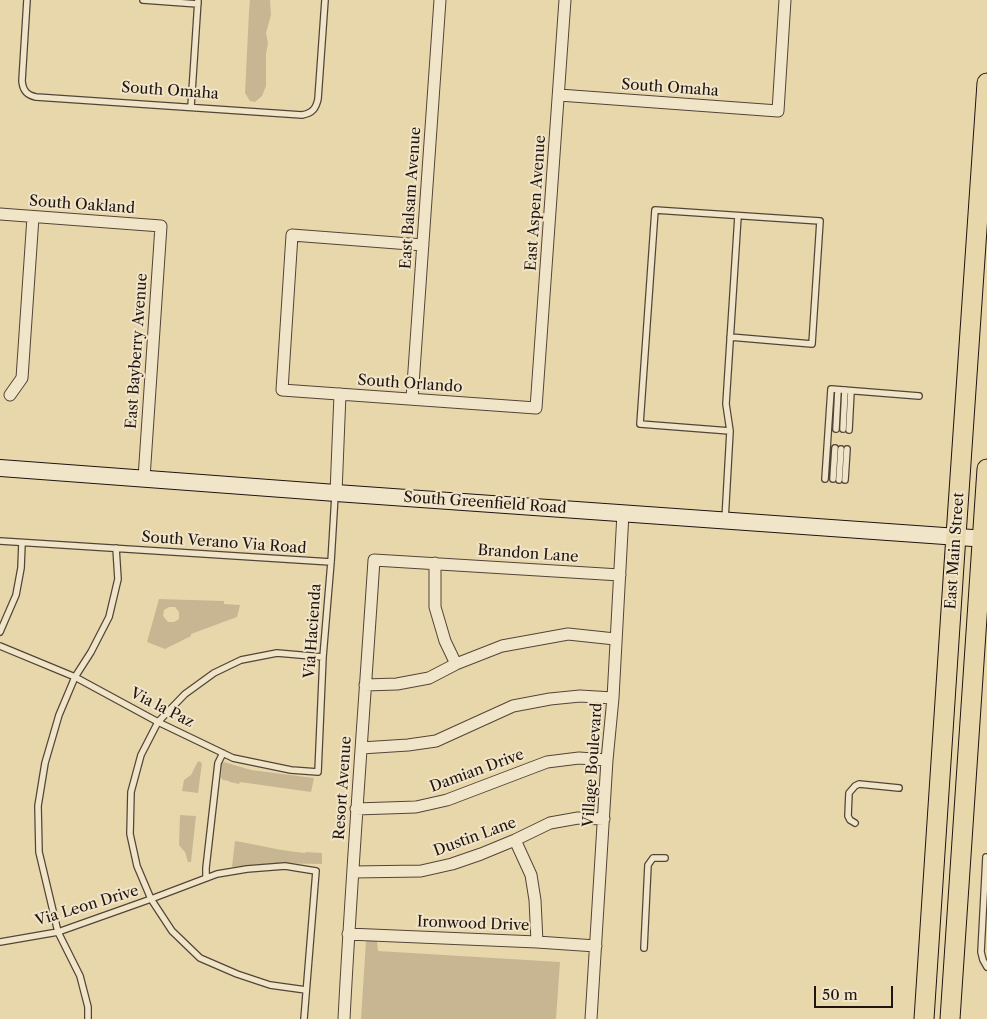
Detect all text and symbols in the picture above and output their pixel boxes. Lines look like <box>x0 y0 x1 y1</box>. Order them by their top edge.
street label: South Omaha <box>621 76 719 100</box>
street label: South Omaha <box>121 79 219 103</box>
street label: East Balsam Avenue <box>397 126 425 270</box>
street label: East Aspen Avenue <box>522 135 550 271</box>
street label: South Oakland <box>28 192 136 218</box>
street label: East Bayberry Avenue <box>123 273 151 429</box>
street label: South Orlando <box>357 371 463 397</box>
street label: South Greenfield Road <box>403 488 567 518</box>
street label: East Main Street <box>942 492 968 610</box>
street label: South Verano Via Road <box>141 528 307 558</box>
street label: Brandon Lane <box>477 541 579 567</box>
street label: Via Hacienda <box>301 583 325 679</box>
street label: Via la Paz <box>127 684 197 732</box>
street label: Village Boulevard <box>580 702 606 828</box>
street label: Resort Avenue <box>330 736 356 840</box>
street label: Damian Drive <box>427 746 527 796</box>
street label: Dustin Lane <box>431 814 519 860</box>
street label: Via Leon Drive <box>33 882 141 930</box>
street label: Ironwood Drive <box>416 913 530 935</box>
scale bar <box>817 976 896 1008</box>
text: 50 m <box>822 985 858 1004</box>

